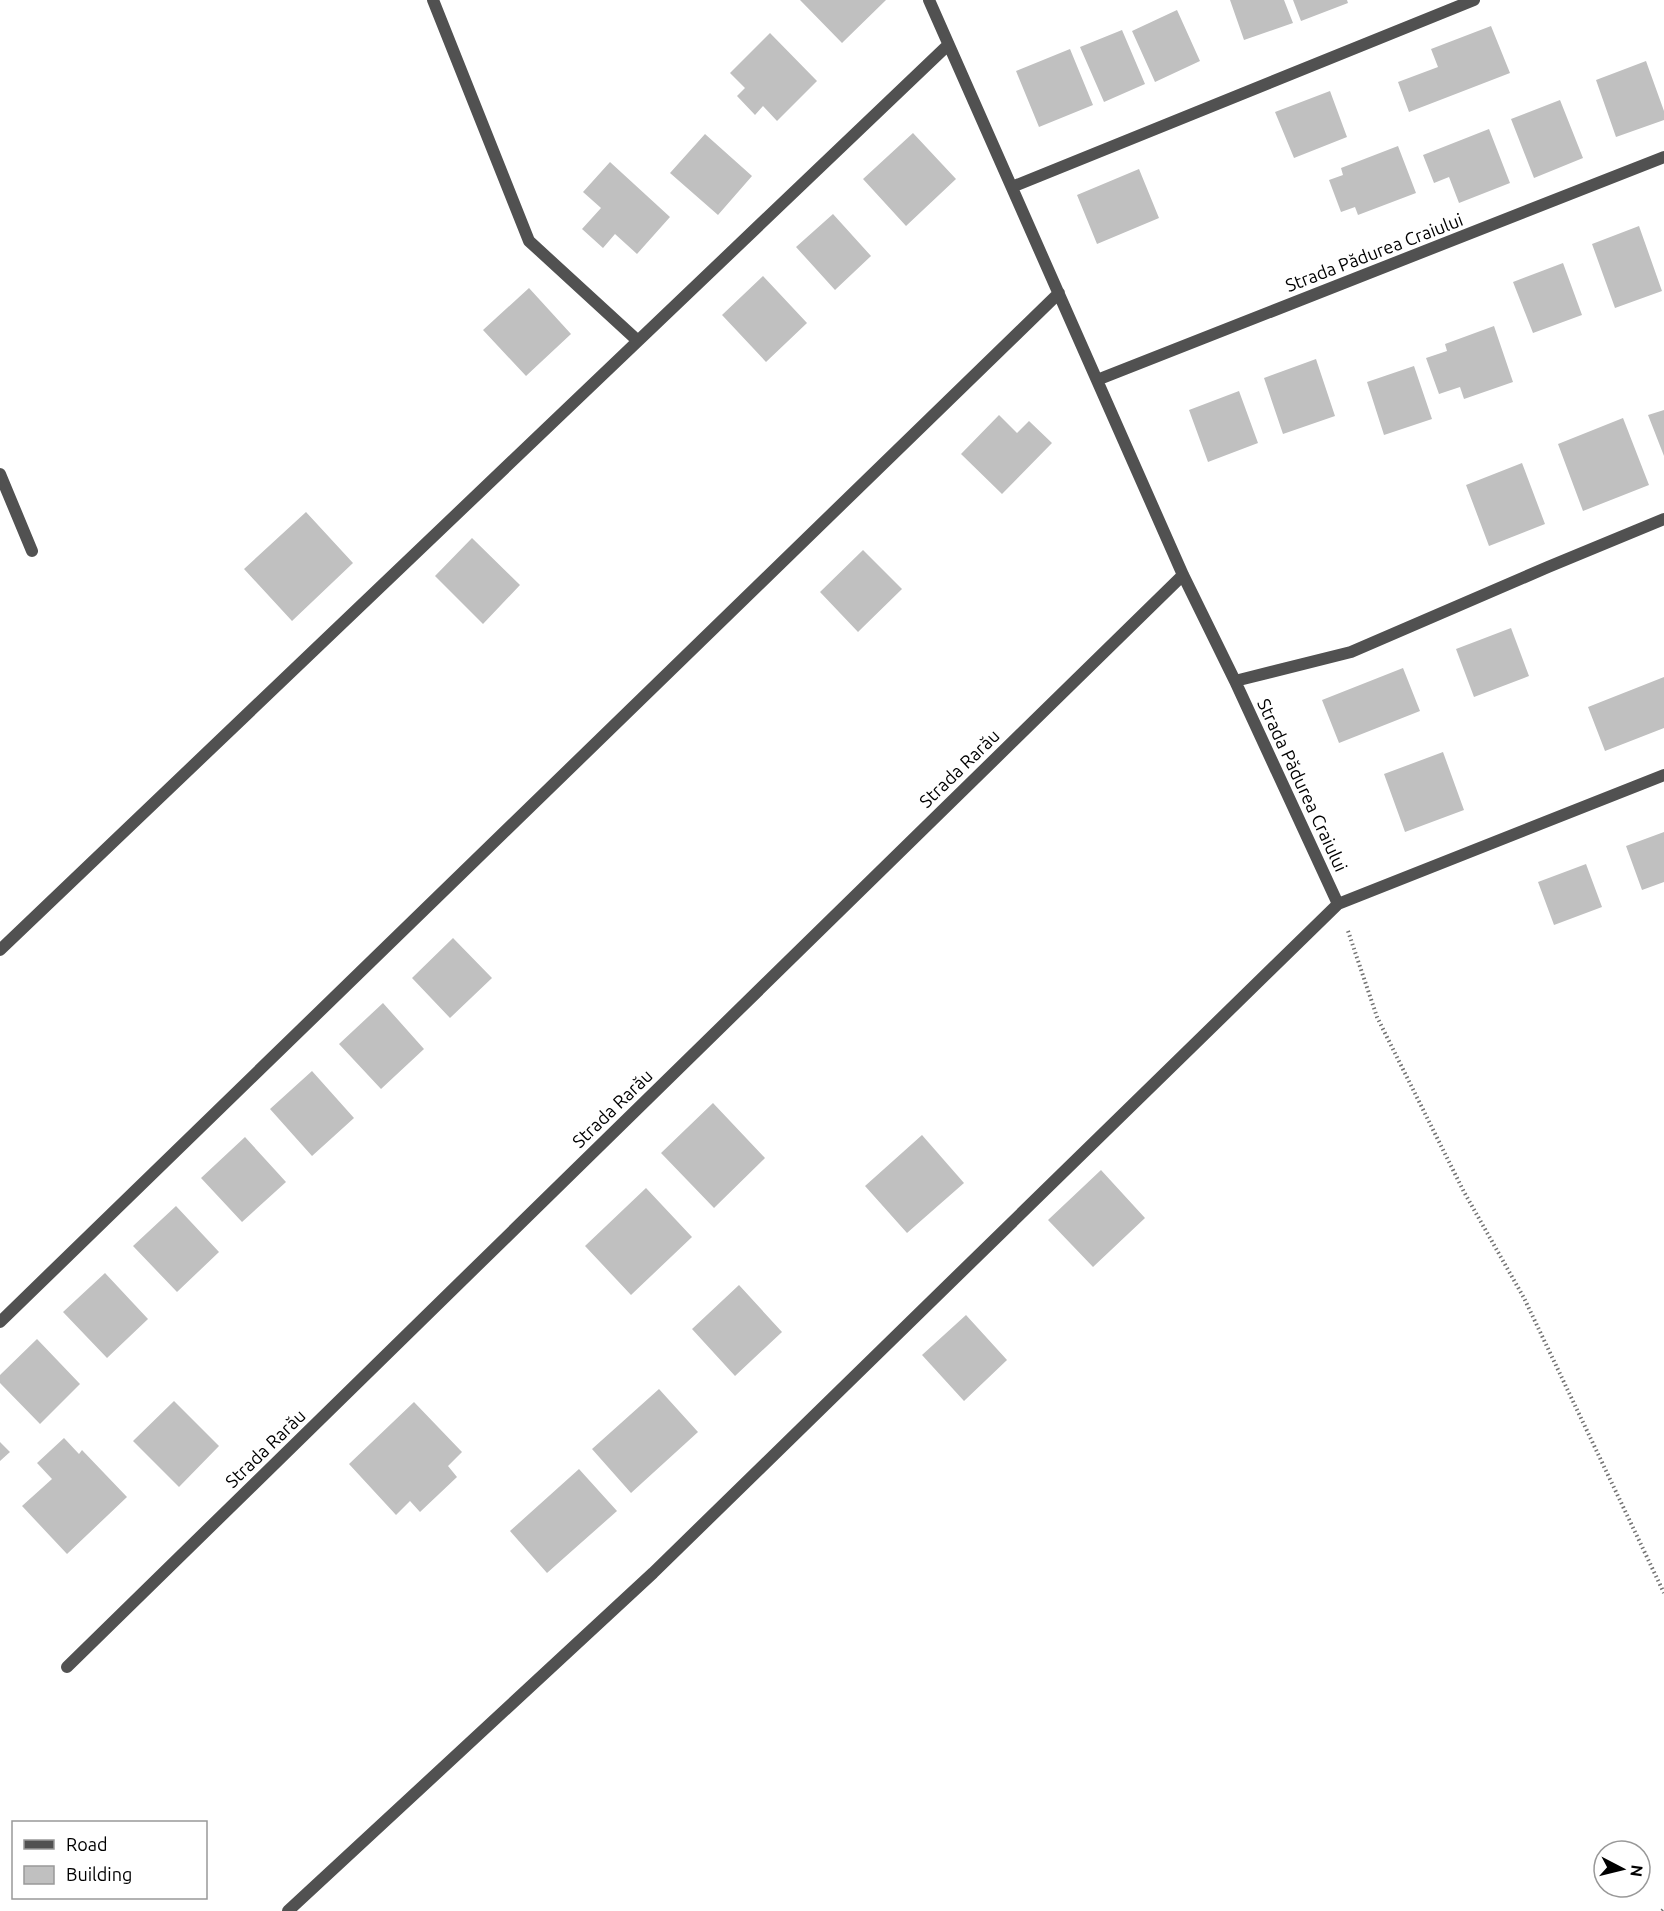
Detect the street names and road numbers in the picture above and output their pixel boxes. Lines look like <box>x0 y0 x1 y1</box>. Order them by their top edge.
street label: Strada Pădurea Craiului <box>1282 209 1466 295</box>
street label: Strada Pădurea Craiului <box>1254 695 1352 875</box>
street label: Strada Rarău <box>915 725 1003 811</box>
street label: Strada Rarău <box>568 1065 656 1151</box>
street label: Strada Rarău <box>221 1405 309 1491</box>

